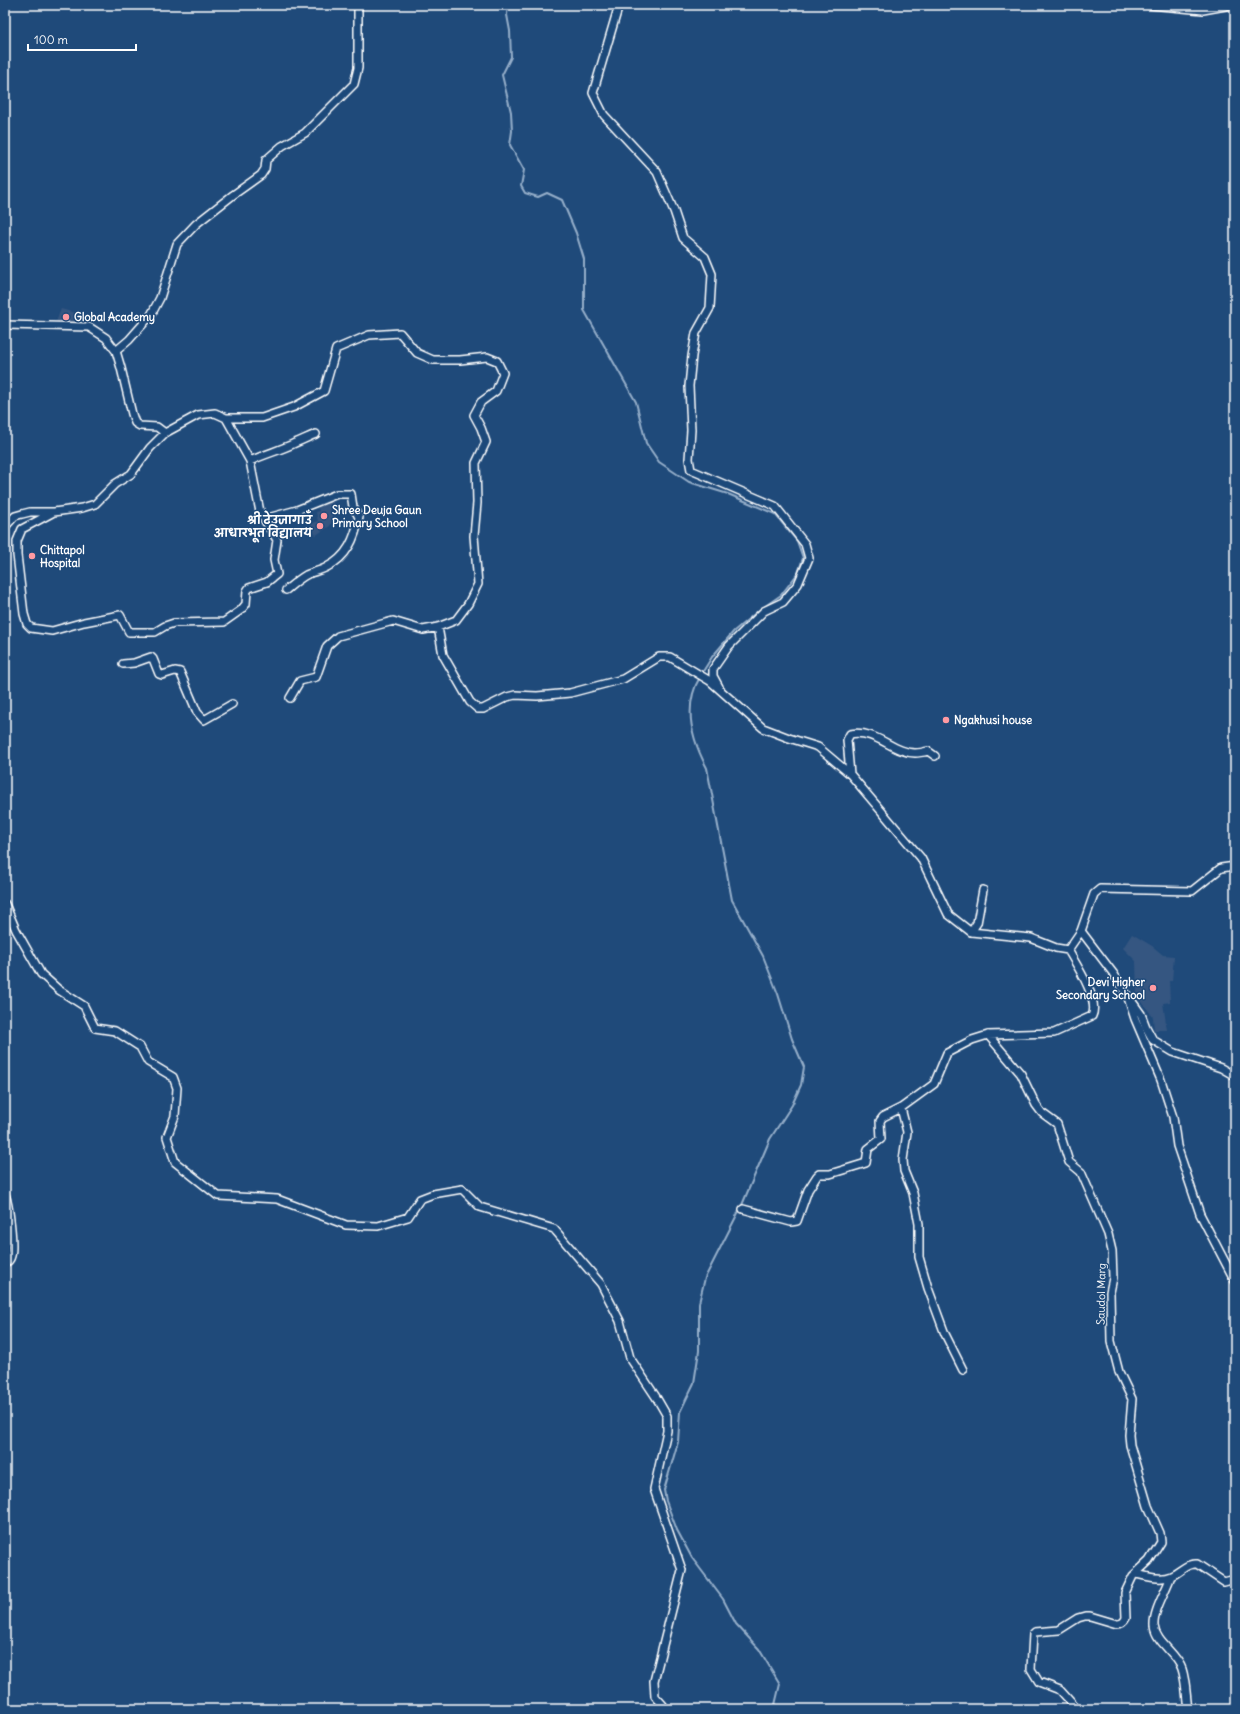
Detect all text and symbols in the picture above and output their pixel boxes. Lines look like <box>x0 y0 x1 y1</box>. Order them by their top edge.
scale bar <box>28 26 136 52</box>
text: 100 m <box>34 32 68 47</box>
place label: Global Academy <box>74 310 155 325</box>
marker: Global Academy <box>61 312 71 322</box>
place label: Shree Deuja Gaun Primary School <box>332 503 422 531</box>
place label: श्री देउजागाउँ आधारभूत विद्यालय <box>214 509 314 543</box>
marker: Shree Deuja Gaun Primary School <box>319 511 329 521</box>
marker: श्री देउजागाउँ आधारभूत विद्यालय <box>315 521 325 531</box>
place label: Chittapol Hospital <box>40 543 85 571</box>
marker: Chittapol Hospital <box>27 551 37 561</box>
place label: Ngakhusi house <box>954 713 1032 728</box>
marker: Ngakhusi house <box>941 715 951 725</box>
place label: Devi Higher Secondary School <box>1056 975 1145 1003</box>
marker: Devi Higher Secondary School <box>1148 983 1158 993</box>
street label: Saudol Marg <box>1093 1263 1109 1325</box>

